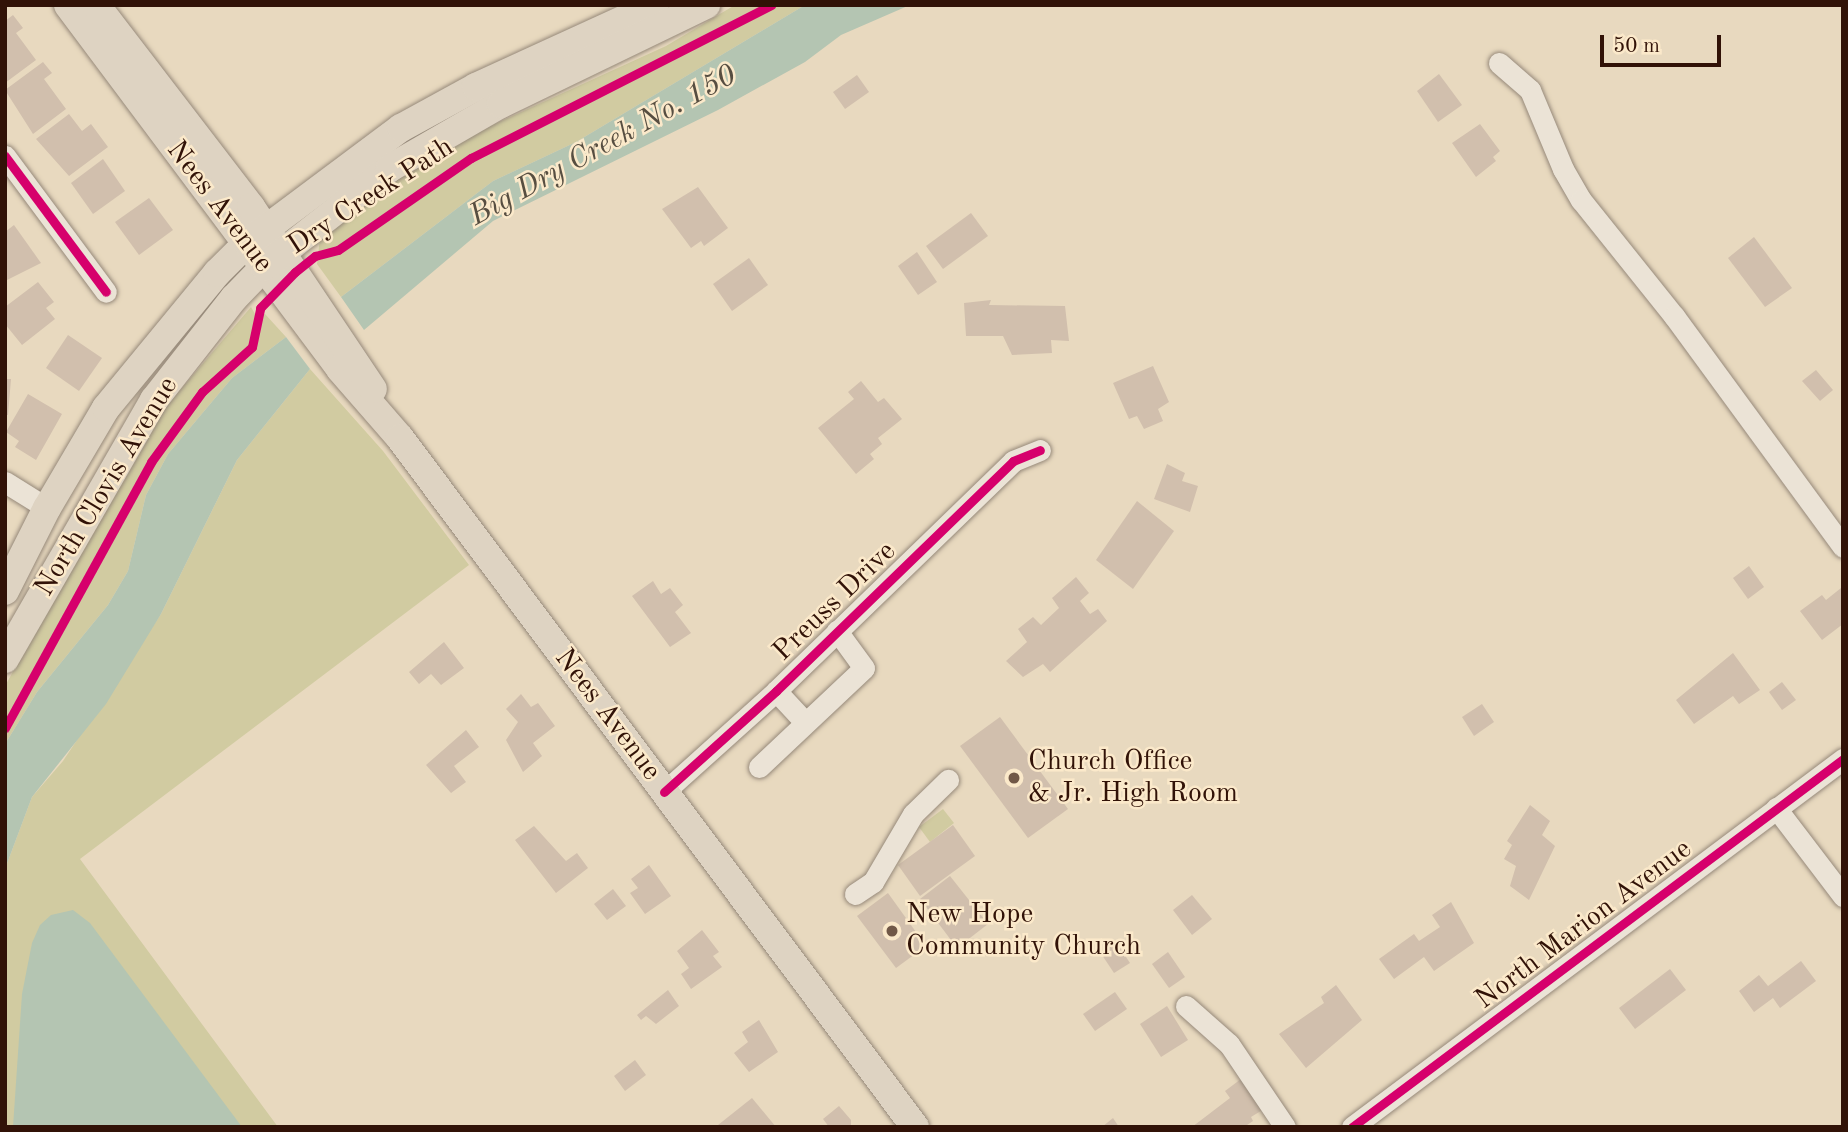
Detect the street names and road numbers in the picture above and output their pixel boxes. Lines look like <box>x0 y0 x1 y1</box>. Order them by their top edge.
street label: Dry Creek Path <box>282 131 460 263</box>
street label: Nees Avenue <box>159 135 279 279</box>
street label: North Clovis Avenue <box>28 371 186 603</box>
street label: Preuss Drive <box>767 535 903 669</box>
street label: Nees Avenue <box>547 643 667 787</box>
street label: North Marion Avenue <box>1469 833 1699 1017</box>

